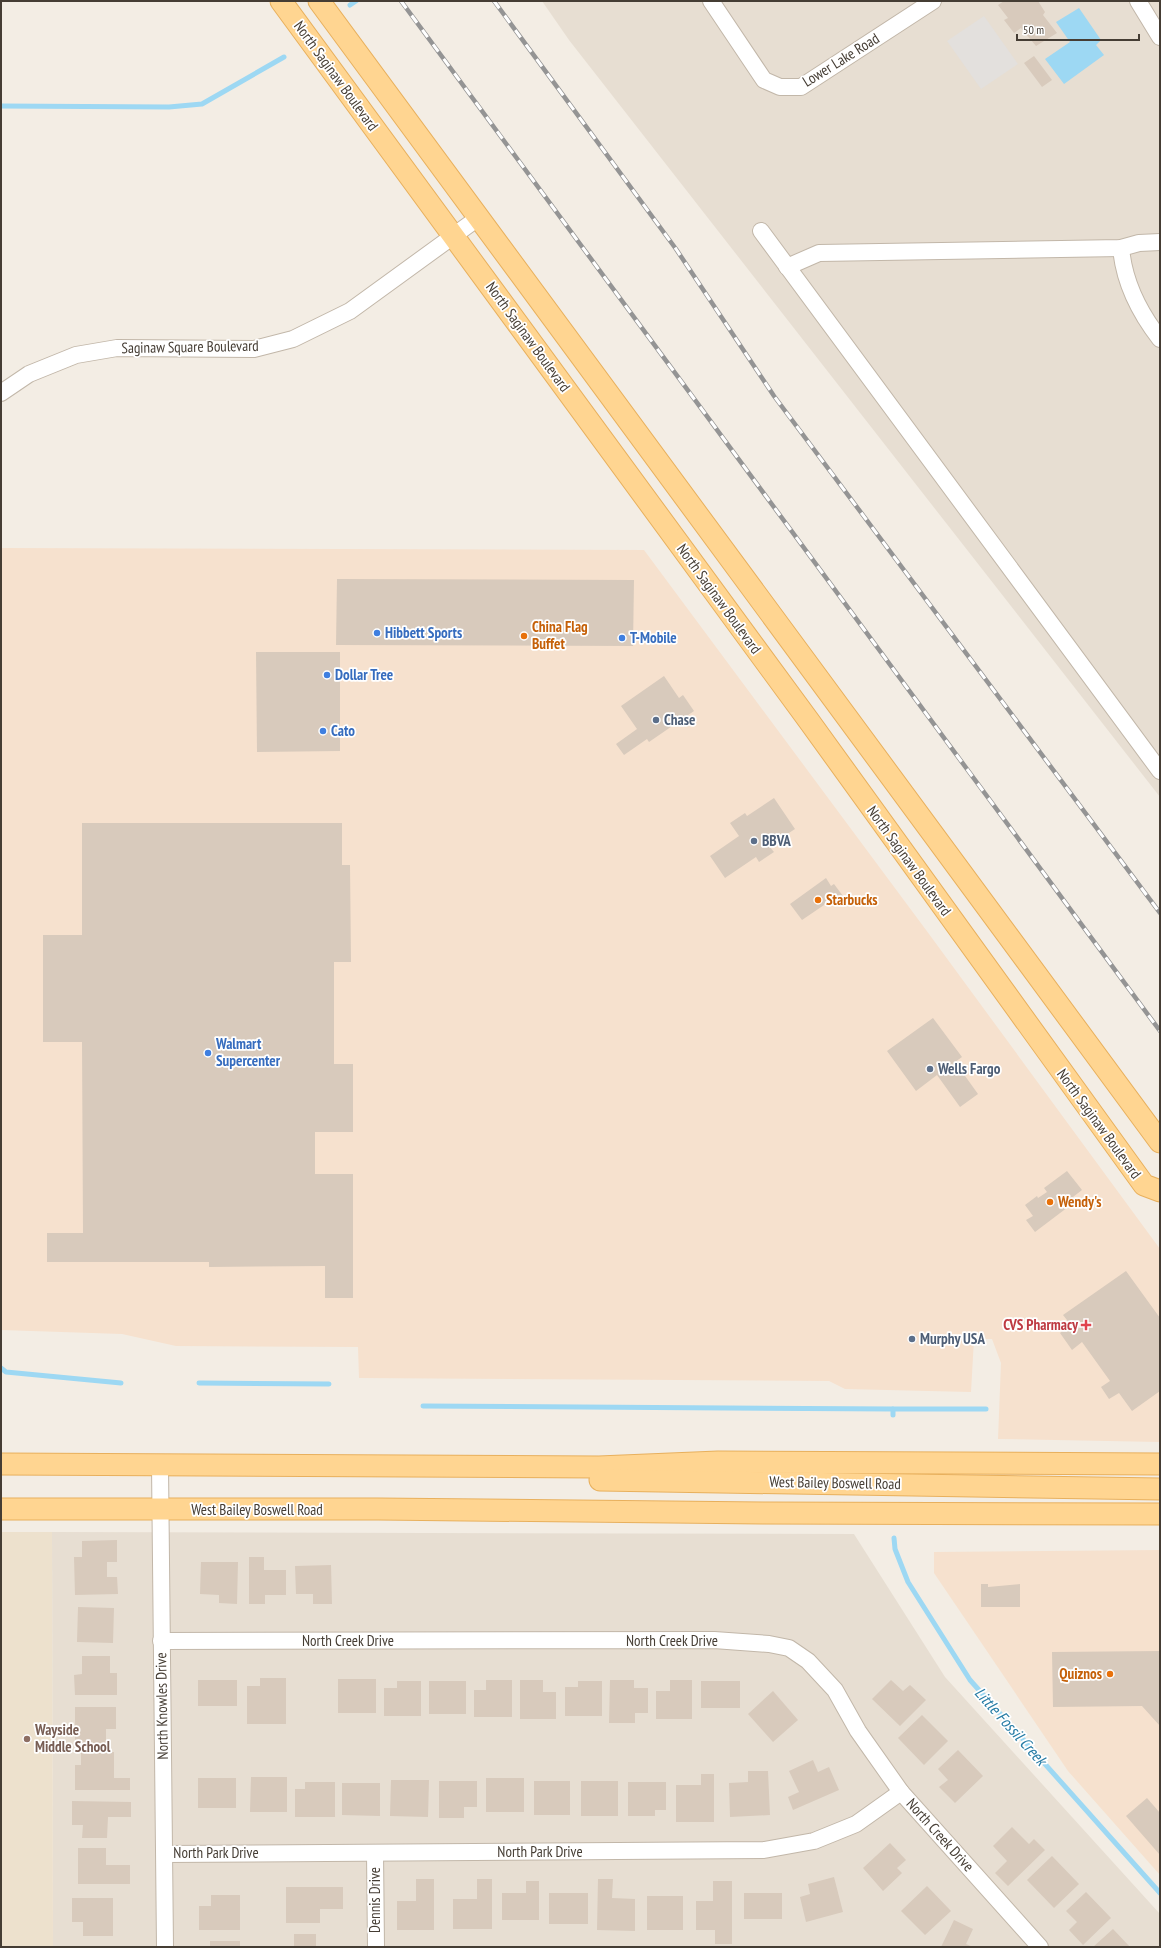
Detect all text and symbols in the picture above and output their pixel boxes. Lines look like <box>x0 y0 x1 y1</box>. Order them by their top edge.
scale bar <box>1017 16 1139 42</box>
street label: North Saginaw Boulevard <box>290 17 383 134</box>
text: 50 m <box>1023 22 1044 37</box>
street label: Lower Lake Road <box>799 29 883 91</box>
street label: North Saginaw Boulevard <box>482 278 575 395</box>
street label: Saginaw Square Boulevard <box>121 336 259 357</box>
street label: North Saginaw Boulevard <box>673 540 766 657</box>
place label: China Flag Buffet <box>532 617 588 653</box>
place label: Hibbett Sports <box>385 623 462 642</box>
marker: Hibbett Sports <box>372 628 382 638</box>
place label: T-Mobile <box>630 628 677 647</box>
marker: China Flag Buffet <box>519 631 529 641</box>
marker: T-Mobile <box>617 633 627 643</box>
place label: Dollar Tree <box>335 665 393 684</box>
marker: Dollar Tree <box>322 670 332 680</box>
place label: Chase <box>664 710 695 729</box>
marker: Chase <box>651 715 661 725</box>
place label: Cato <box>331 721 355 740</box>
marker: Cato <box>318 726 328 736</box>
street label: North Saginaw Boulevard <box>863 802 956 919</box>
place label: BBVA <box>762 831 791 850</box>
marker: BBVA <box>749 836 759 846</box>
place label: Starbucks <box>826 890 878 909</box>
marker: Starbucks <box>813 895 823 905</box>
place label: Walmart Supercenter <box>215 1034 281 1070</box>
marker: Walmart Supercenter <box>203 1048 213 1058</box>
place label: Wells Fargo <box>937 1059 1001 1078</box>
marker: Wells Fargo <box>925 1064 935 1074</box>
street label: North Saginaw Boulevard <box>1053 1065 1146 1182</box>
place label: Wendy's <box>1057 1192 1102 1211</box>
marker: Wendy's <box>1045 1197 1055 1207</box>
place label: CVS Pharmacy <box>1003 1315 1079 1334</box>
marker: CVS Pharmacy <box>1081 1320 1091 1330</box>
place label: Murphy USA <box>920 1329 985 1348</box>
marker: Murphy USA <box>907 1334 917 1344</box>
street label: West Bailey Boswell Road <box>769 1472 901 1493</box>
street label: West Bailey Boswell Road <box>191 1500 323 1519</box>
street label: North Creek Drive <box>302 1631 394 1650</box>
street label: North Creek Drive <box>626 1631 718 1650</box>
street label: North Knowles Drive <box>151 1652 172 1760</box>
place label: Quiznos <box>1059 1664 1102 1683</box>
marker: Quiznos <box>1105 1669 1115 1679</box>
water label: Little Fossil Creek <box>971 1683 1053 1771</box>
place label: Wayside Middle School <box>34 1720 111 1756</box>
marker: Wayside Middle School <box>22 1734 32 1744</box>
street label: North Creek Drive <box>903 1794 978 1875</box>
street label: North Park Drive <box>497 1842 583 1861</box>
street label: North Park Drive <box>173 1843 259 1862</box>
street label: Dennis Drive <box>365 1867 384 1933</box>

